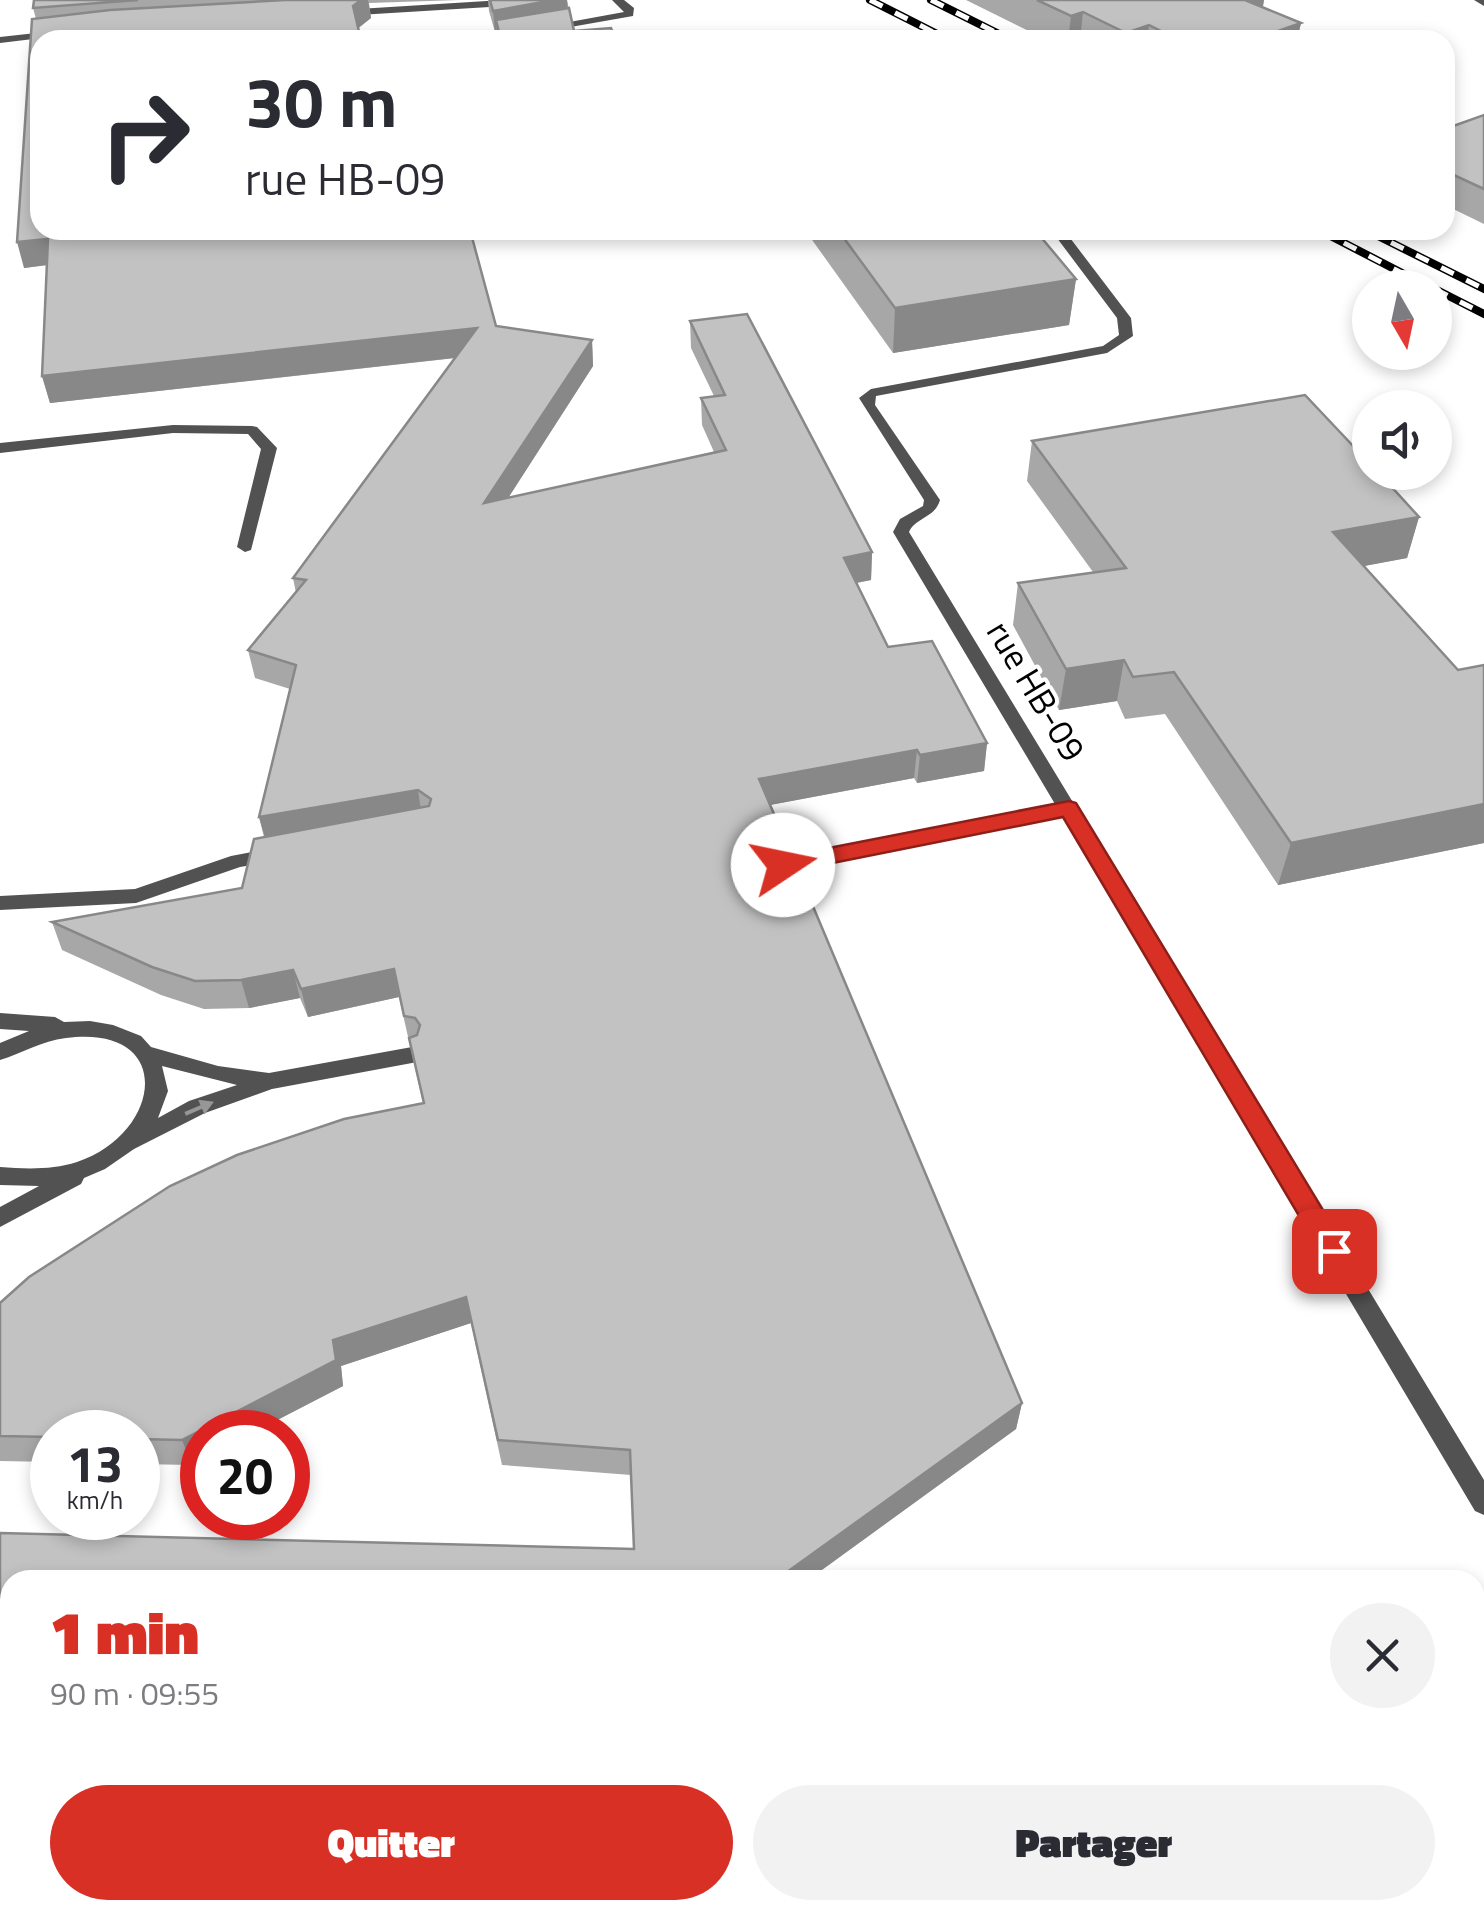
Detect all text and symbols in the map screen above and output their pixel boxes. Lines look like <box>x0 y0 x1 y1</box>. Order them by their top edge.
text: 30 m <box>245 48 398 154</box>
icon: right <box>80 70 210 200</box>
text: rue HB-09 <box>245 144 445 212</box>
north arrow <box>1352 270 1452 370</box>
map controls <box>1352 270 1452 490</box>
button: sound <box>1352 390 1452 490</box>
street label: rue HB-09 <box>974 610 1100 771</box>
position arrow <box>731 813 835 917</box>
one-way arrow <box>184 1099 214 1115</box>
pin <box>1292 1209 1377 1294</box>
icon: arrive <box>1307 1224 1362 1279</box>
speed limit sign: 20 <box>180 1410 310 1540</box>
text: 13 <box>67 1425 123 1501</box>
text: km/h <box>67 1481 123 1519</box>
text: 1 min <box>50 1586 199 1677</box>
button: close <box>1330 1603 1435 1708</box>
text: 90 m · 09:55 <box>50 1669 219 1717</box>
button: Quitter <box>50 1785 733 1900</box>
button: Partager <box>753 1785 1435 1900</box>

